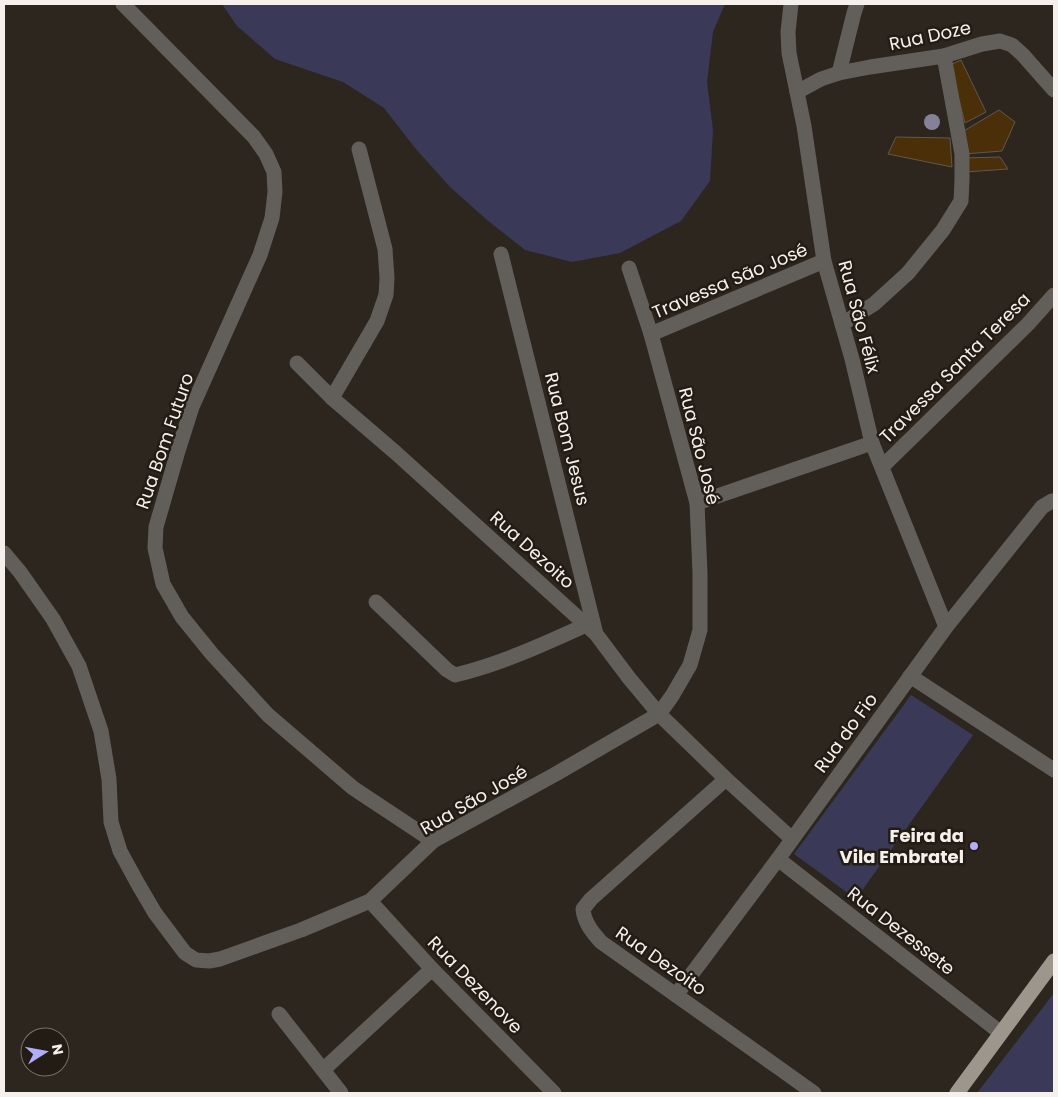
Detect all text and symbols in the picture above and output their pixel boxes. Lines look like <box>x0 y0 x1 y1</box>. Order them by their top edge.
street label: Rua Doze <box>887 15 973 56</box>
street label: Travessa São José <box>648 237 811 325</box>
street label: Rua São Félix <box>832 258 887 377</box>
street label: Travessa Santa Teresa <box>874 287 1036 449</box>
street label: Rua Bom Futuro <box>130 370 200 512</box>
street label: Rua Bom Jesus <box>539 370 596 508</box>
street label: Rua São José <box>673 385 726 507</box>
street label: Rua Dezoito <box>485 505 580 594</box>
street label: Rua do Fio <box>808 688 883 778</box>
street label: Rua São José <box>415 759 532 840</box>
place label: Feira da Vila Embratel <box>840 823 964 869</box>
marker: Feira da Vila Embratel <box>968 840 980 852</box>
street label: Rua Dezessete <box>842 881 960 981</box>
street label: Rua Dezoito <box>611 920 712 1001</box>
street label: Rua Dezenove <box>422 930 528 1039</box>
north arrow <box>20 1027 70 1077</box>
text: N <box>47 1042 69 1057</box>

